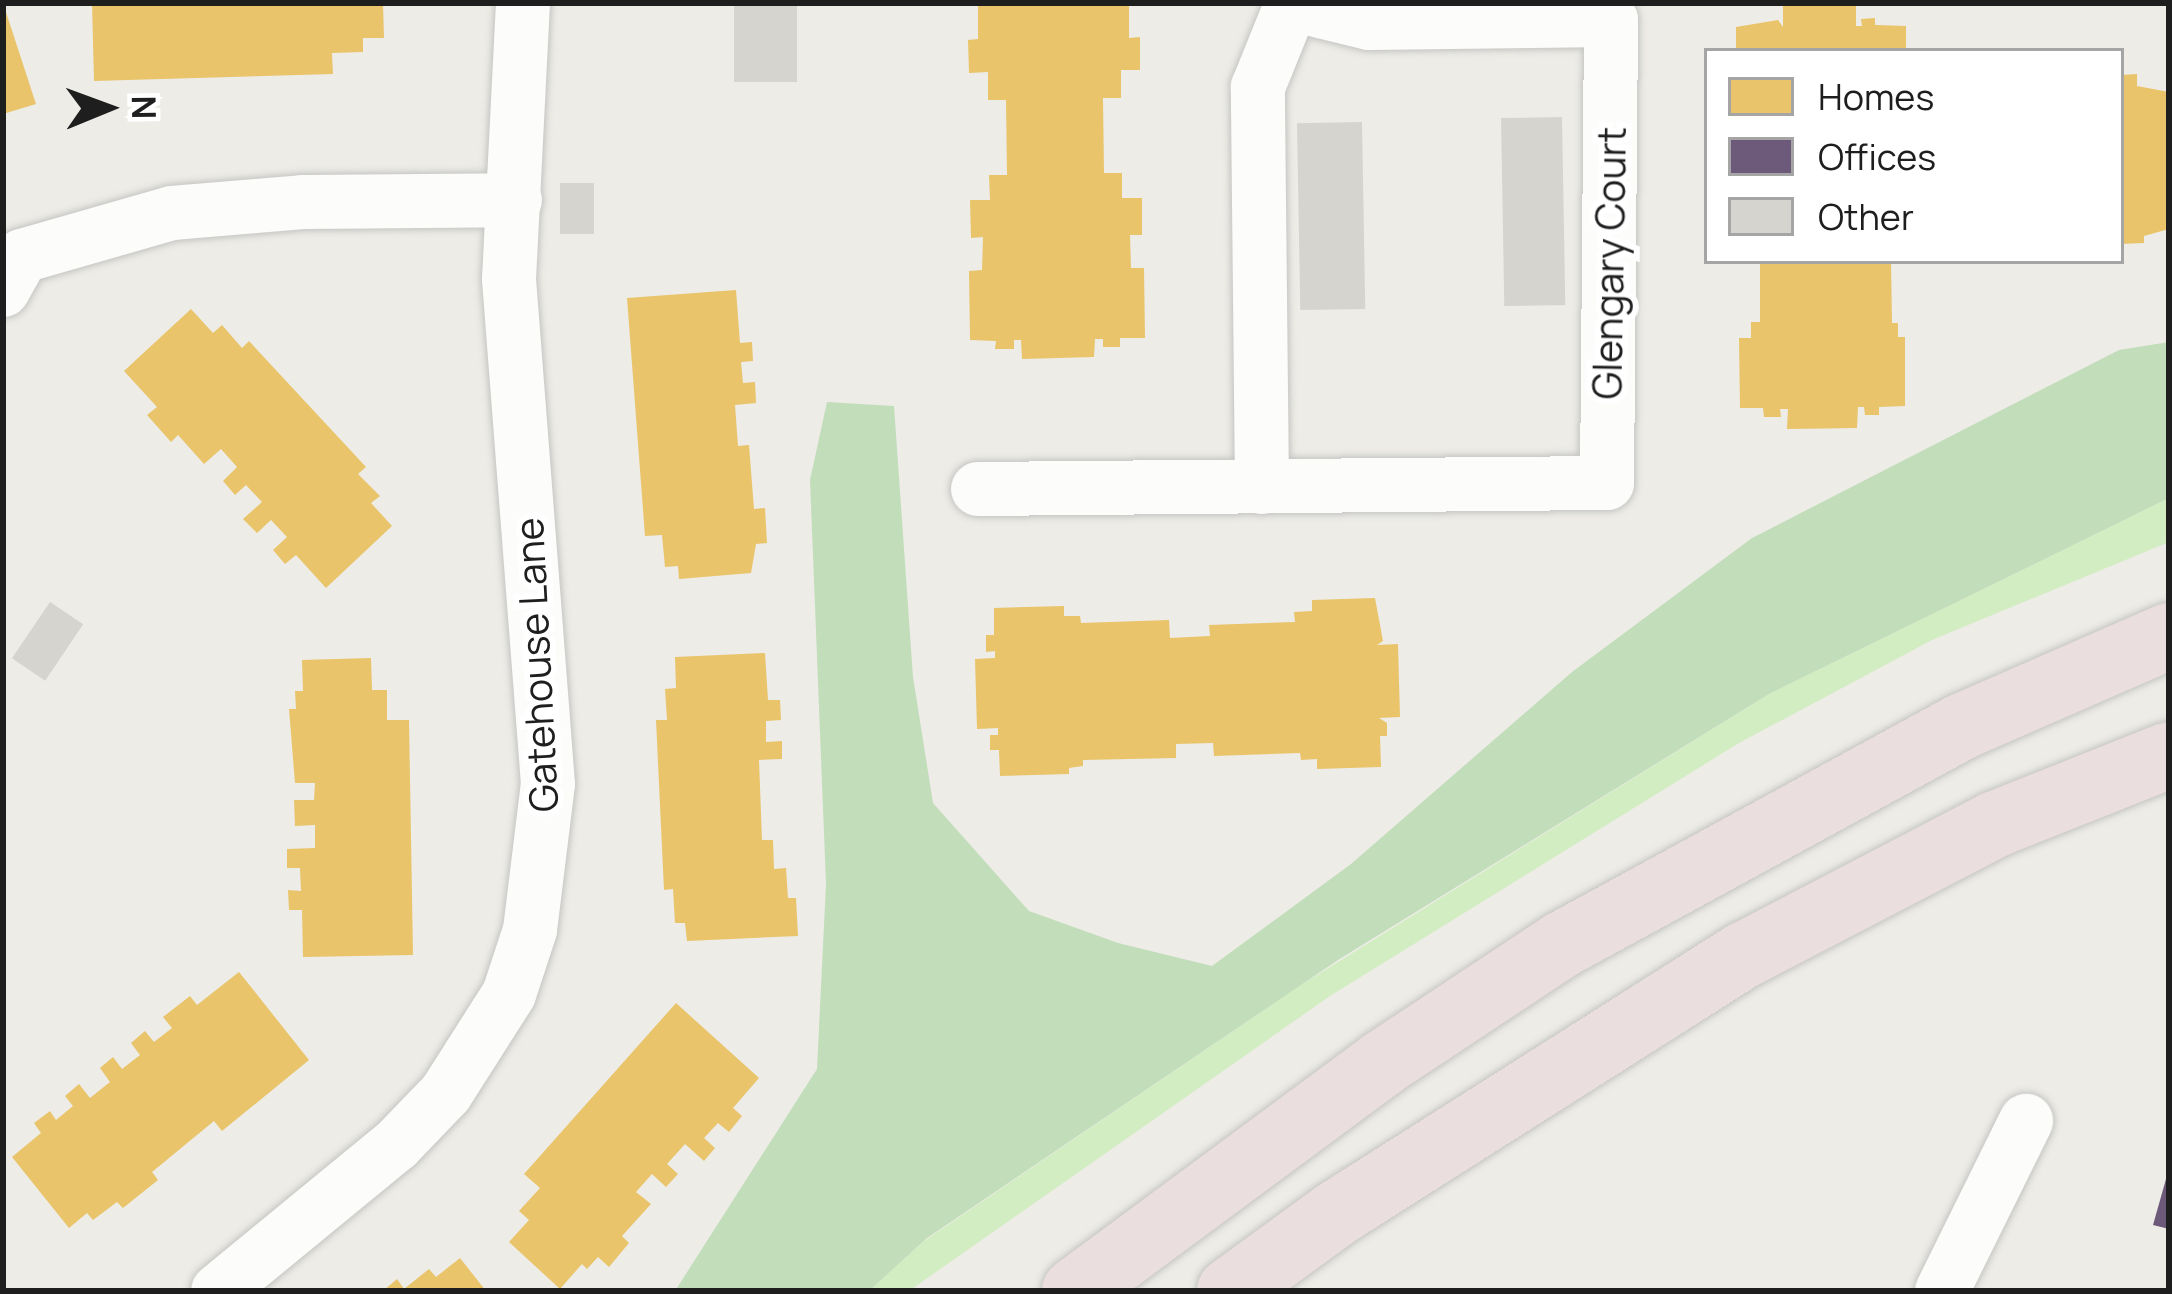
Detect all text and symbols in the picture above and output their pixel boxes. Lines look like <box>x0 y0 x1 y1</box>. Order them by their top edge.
north arrow <box>48 48 168 168</box>
legend <box>1704 48 2124 264</box>
text: Homes <box>1818 72 1934 121</box>
text: N <box>122 95 167 120</box>
street label: Glengary Court <box>1583 126 1635 400</box>
text: Offices <box>1818 132 1936 181</box>
text: Other <box>1818 192 1914 241</box>
street label: Gatehouse Lane <box>505 517 567 813</box>

